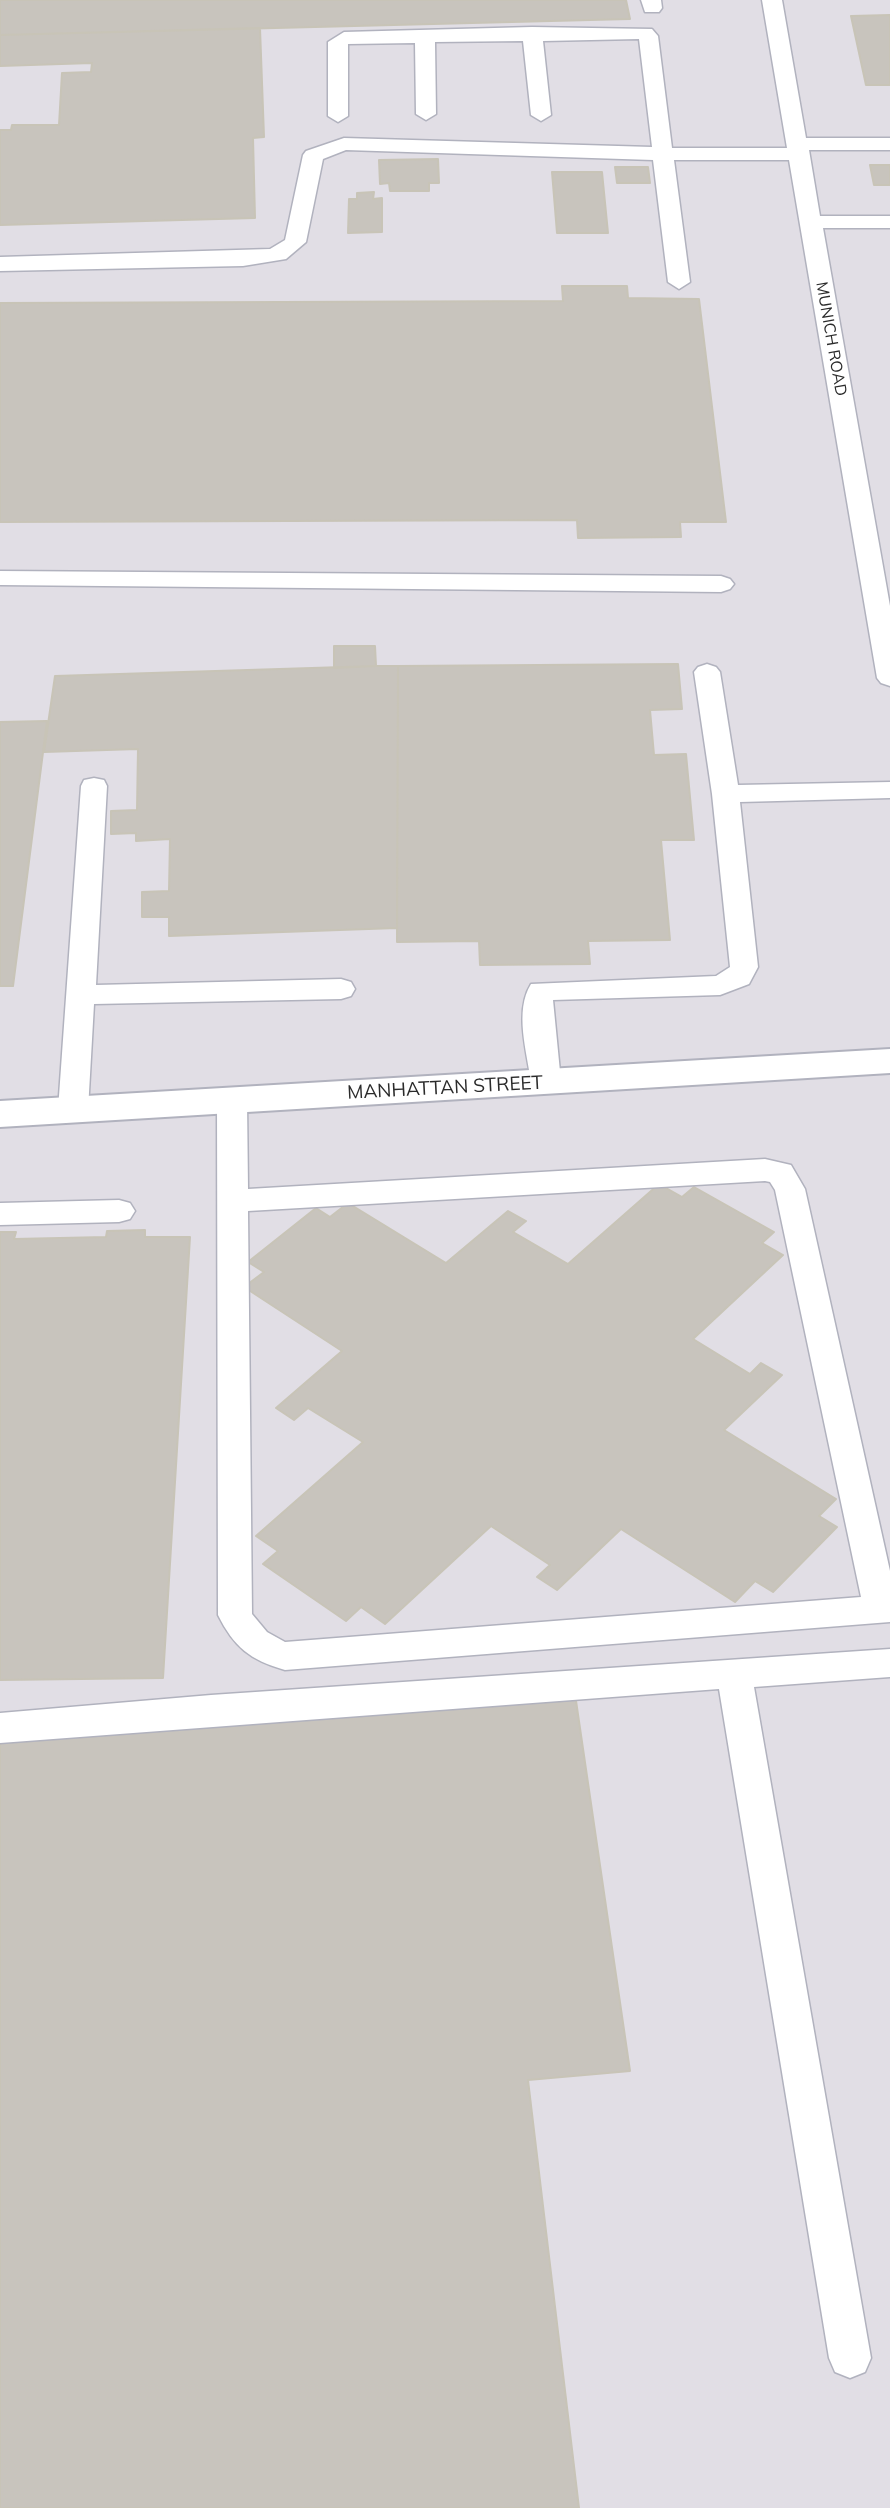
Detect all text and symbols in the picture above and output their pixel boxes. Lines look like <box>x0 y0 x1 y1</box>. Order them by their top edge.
street label: MUNICH ROAD <box>811 280 851 398</box>
street label: MANHATTAN STREET <box>346 1071 544 1105</box>

